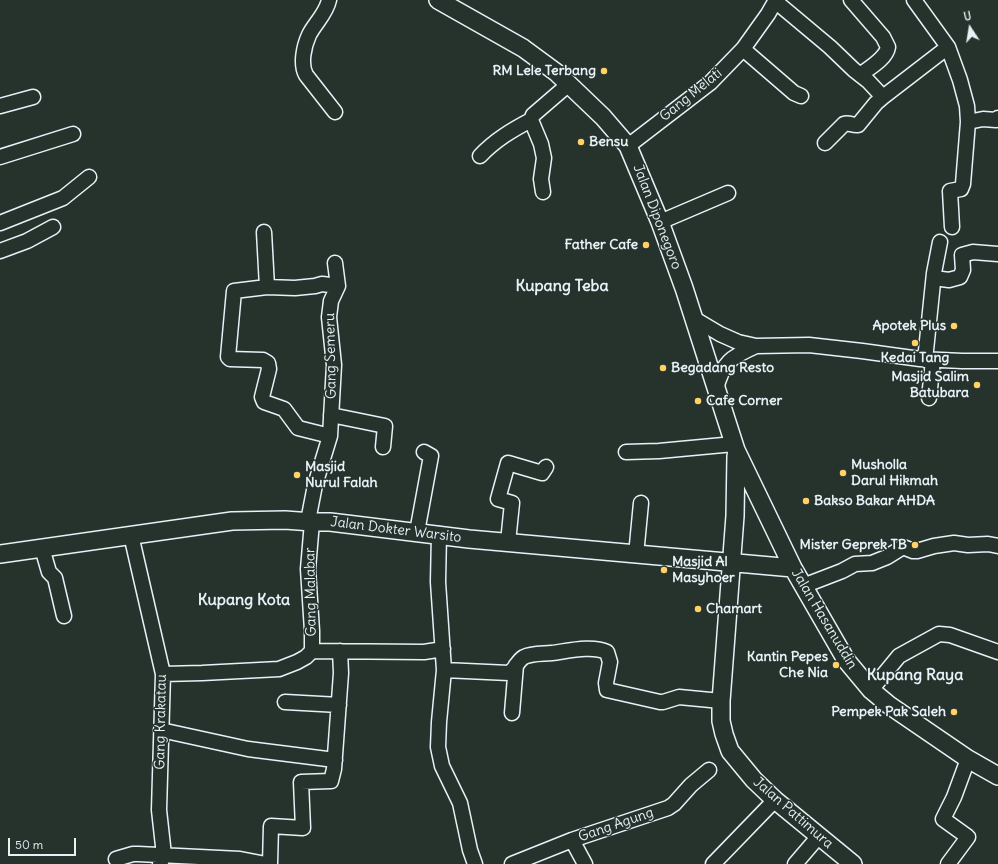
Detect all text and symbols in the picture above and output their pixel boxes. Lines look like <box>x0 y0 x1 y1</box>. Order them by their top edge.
north arrow <box>950 8 990 48</box>
text: U <box>962 9 973 24</box>
place label: RM Lele Terbang <box>492 63 596 79</box>
street label: Gang Melati <box>657 65 725 125</box>
marker: RM Lele Terbang <box>599 66 609 76</box>
place label: Bensu <box>589 134 628 150</box>
marker: Bensu <box>576 137 586 147</box>
street label: Jalan Diponegoro <box>629 162 685 272</box>
place label: Father Cafe <box>564 237 638 253</box>
marker: Father Cafe <box>641 240 651 250</box>
district label: Kupang Teba <box>515 276 609 296</box>
street label: Gang Semeru <box>322 313 340 399</box>
place label: Apotek Plus <box>873 318 946 334</box>
marker: Apotek Plus <box>949 321 959 331</box>
marker: Kedai Tang <box>910 338 920 348</box>
place label: Kedai Tang <box>881 350 949 366</box>
place label: Begadang Resto <box>671 360 774 376</box>
marker: Begadang Resto <box>658 363 668 373</box>
place label: Masjid Salim Batubara <box>891 369 969 402</box>
marker: Masjid Salim Batubara <box>972 380 982 390</box>
place label: Cafe Corner <box>706 393 782 409</box>
marker: Cafe Corner <box>693 396 703 406</box>
place label: Musholla Darul Hikmah <box>851 457 938 490</box>
place label: Masjid Nurul Falah <box>305 459 378 492</box>
marker: Musholla Darul Hikmah <box>838 468 848 478</box>
marker: Masjid Nurul Falah <box>292 470 302 480</box>
place label: Bakso Bakar AHDA <box>814 493 935 509</box>
marker: Bakso Bakar AHDA <box>801 496 811 506</box>
street label: Jalan Dokter Warsito <box>330 514 462 546</box>
place label: Mister Geprek TB <box>800 537 907 553</box>
marker: Mister Geprek TB <box>910 540 920 550</box>
street label: Gang Malabar <box>302 547 320 637</box>
place label: Masjid Al Masyhoer <box>672 554 735 586</box>
marker: Masjid Al Masyhoer <box>659 565 669 575</box>
street label: Jalan Hasanuddin <box>787 566 861 672</box>
district label: Kupang Kota <box>198 590 290 610</box>
place label: Chamart <box>706 601 762 617</box>
marker: Chamart <box>693 604 703 614</box>
place label: Kantin Pepes Che Nia <box>747 649 828 682</box>
marker: Kantin Pepes Che Nia <box>831 660 841 670</box>
district label: Kupang Raya <box>867 665 963 685</box>
street label: Gang Krakatau <box>152 674 170 770</box>
place label: Pempek Pak Saleh <box>831 704 946 720</box>
marker: Pempek Pak Saleh <box>949 707 959 717</box>
street label: Jalan Pattimura <box>750 774 836 852</box>
street label: Gang Agung <box>576 804 656 846</box>
scale bar <box>10 830 78 856</box>
text: 50 m <box>15 837 43 852</box>

